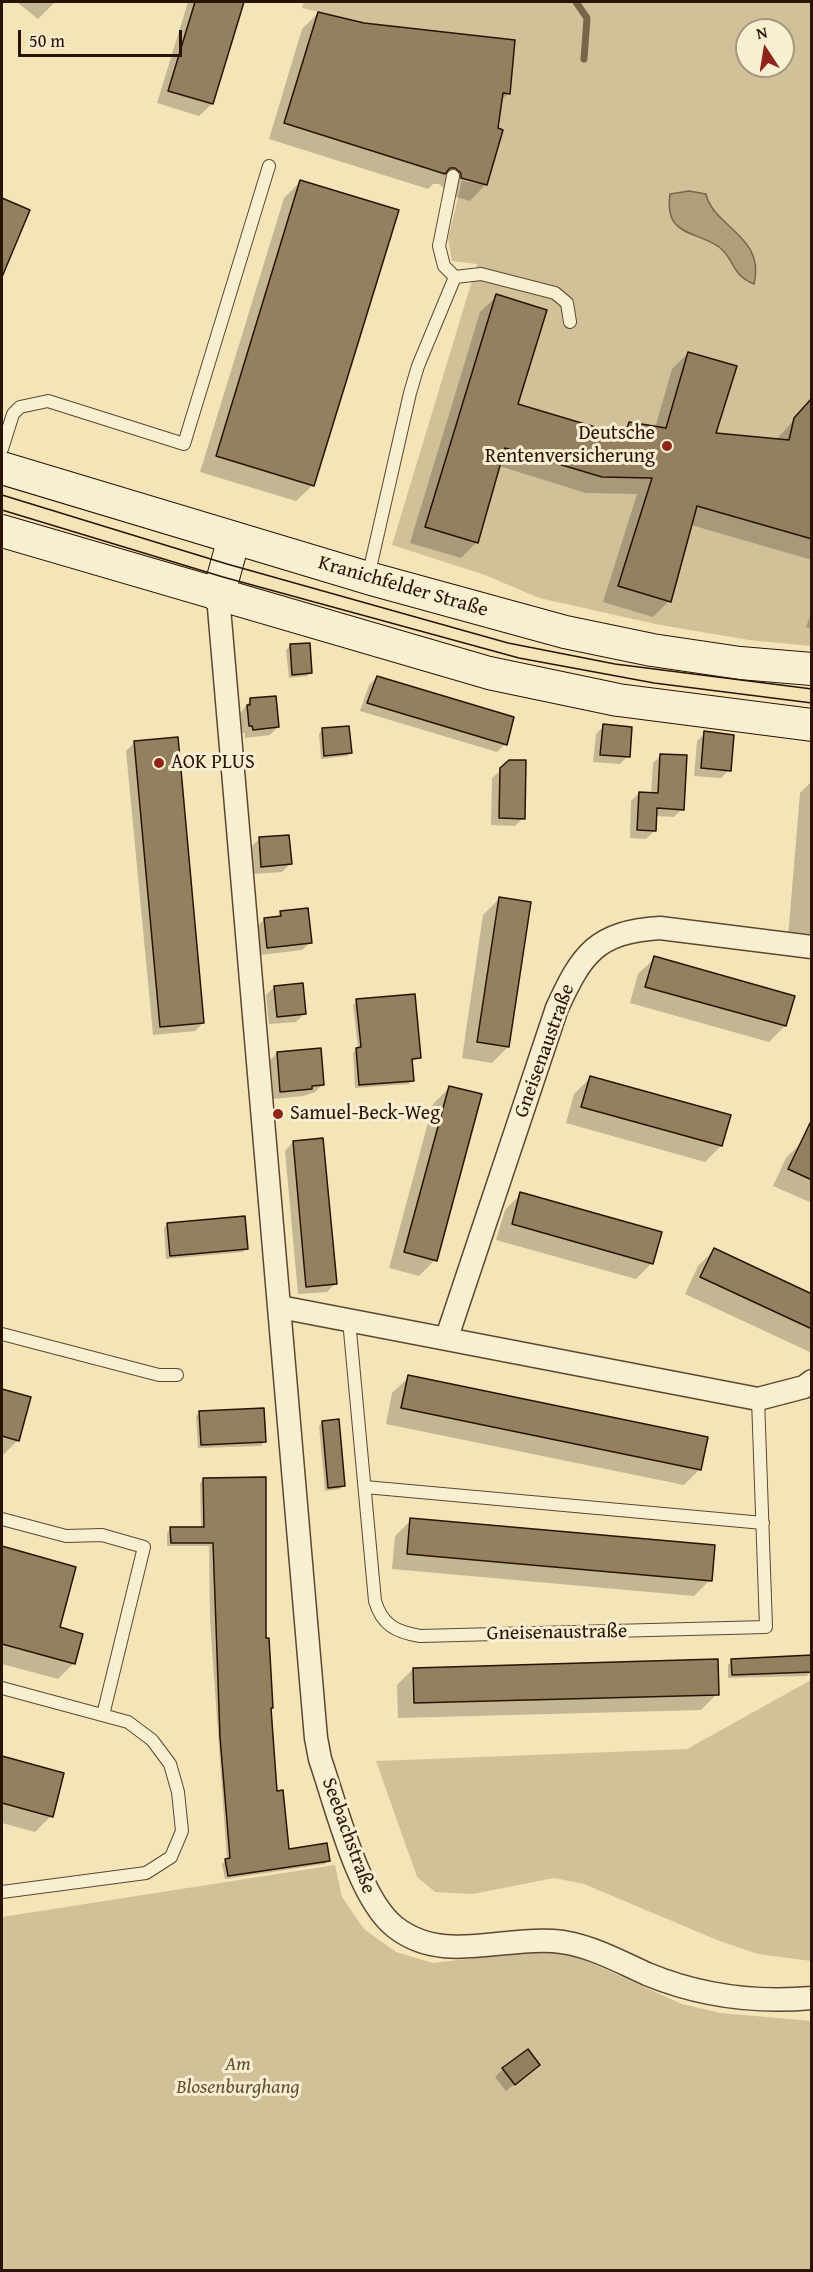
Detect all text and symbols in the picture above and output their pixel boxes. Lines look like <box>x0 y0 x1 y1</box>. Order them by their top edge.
scale bar <box>21 18 184 56</box>
north arrow <box>735 18 795 78</box>
text: N <box>754 20 769 45</box>
text: 50 m <box>29 27 65 54</box>
place label: Deutsche Rentenversicherung <box>485 422 655 469</box>
marker: Deutsche Rentenversicherung <box>660 439 674 453</box>
street label: Kranichfelder Straße <box>315 551 491 623</box>
place label: AOK PLUS <box>171 751 255 775</box>
marker: AOK PLUS <box>152 756 166 770</box>
street label: Gneisenaustraße <box>510 981 580 1121</box>
place label: Samuel-Beck-Weg <box>290 1102 440 1126</box>
marker: Samuel-Beck-Weg <box>271 1107 285 1121</box>
street label: Gneisenaustraße <box>487 1620 627 1646</box>
street label: Seebachstraße <box>316 1775 380 1897</box>
park label: Am Blosenburghang <box>176 2053 300 2100</box>

